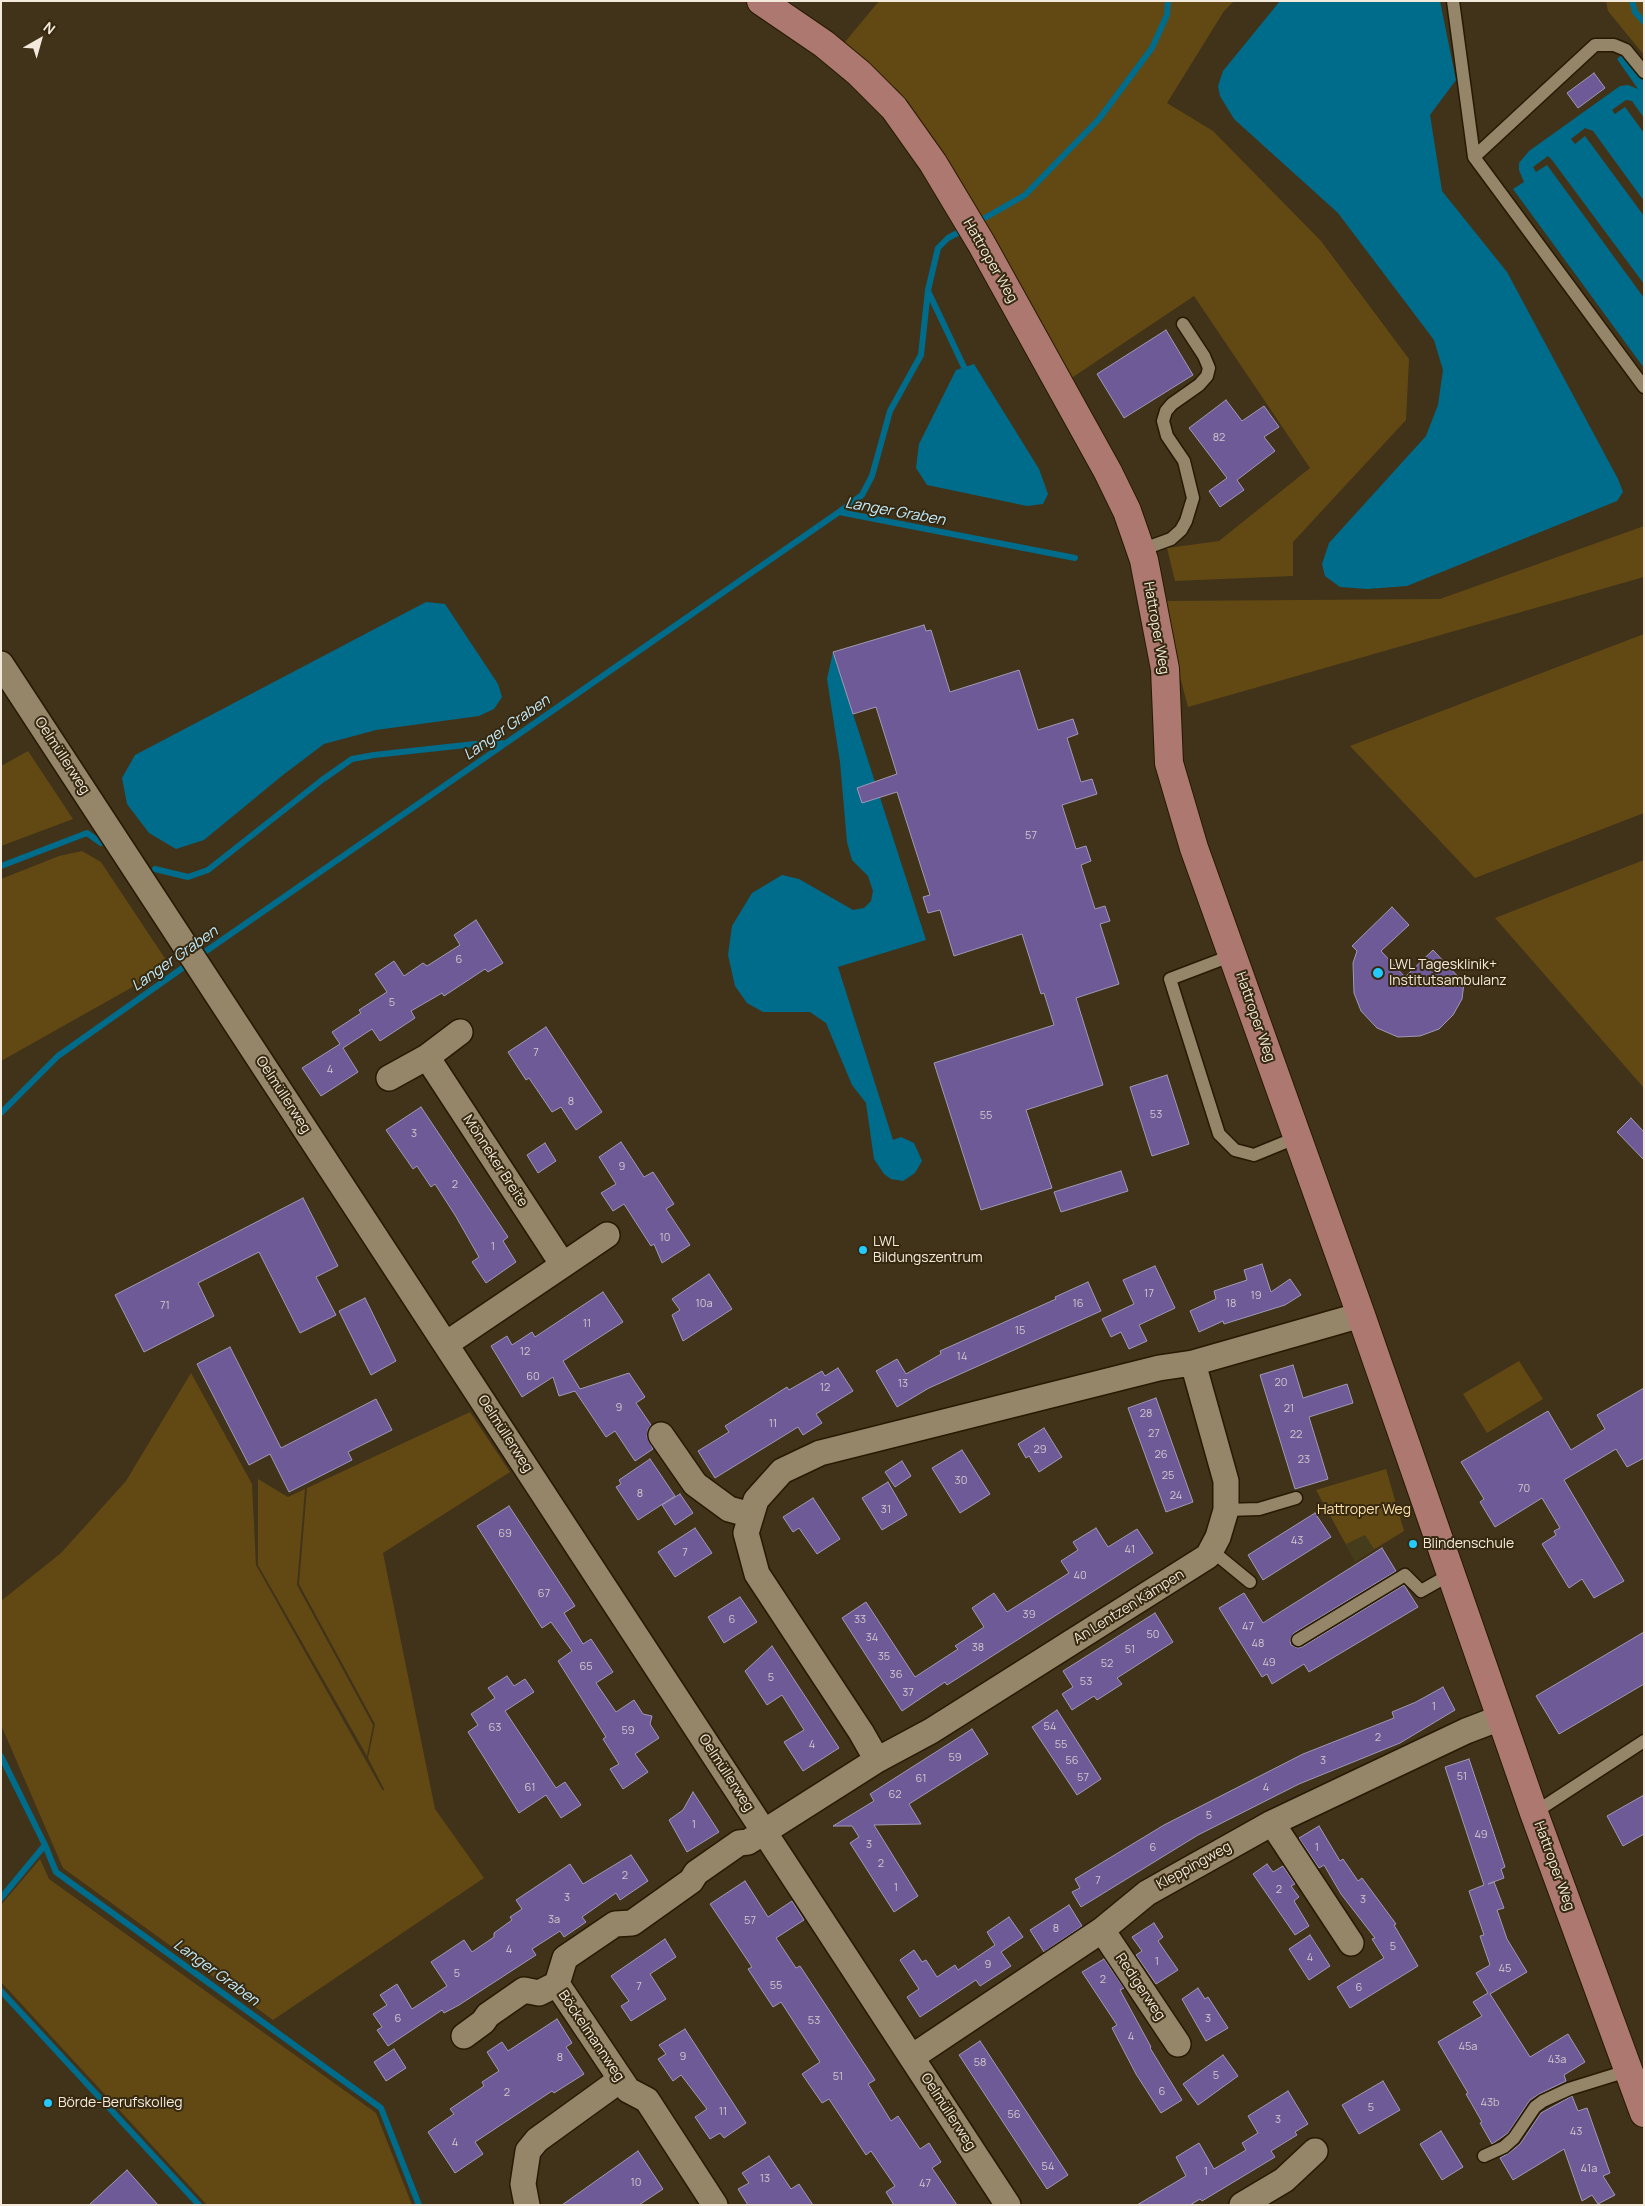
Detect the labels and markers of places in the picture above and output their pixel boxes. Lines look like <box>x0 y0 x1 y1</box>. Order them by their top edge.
place label: LWL Tagesklinik+ Institutsambulanz <box>1389 957 1507 990</box>
marker: LWL Tagesklinik+ Institutsambulanz <box>1371 966 1385 980</box>
place label: LWL Bildungszentrum <box>873 1234 983 1266</box>
marker: LWL Bildungszentrum <box>857 1244 869 1256</box>
place label: Blindenschule <box>1423 1536 1514 1552</box>
marker: Blindenschule <box>1407 1538 1419 1550</box>
place label: Börde-Berufskolleg <box>58 2095 183 2111</box>
marker: Börde-Berufskolleg <box>42 2097 54 2109</box>

